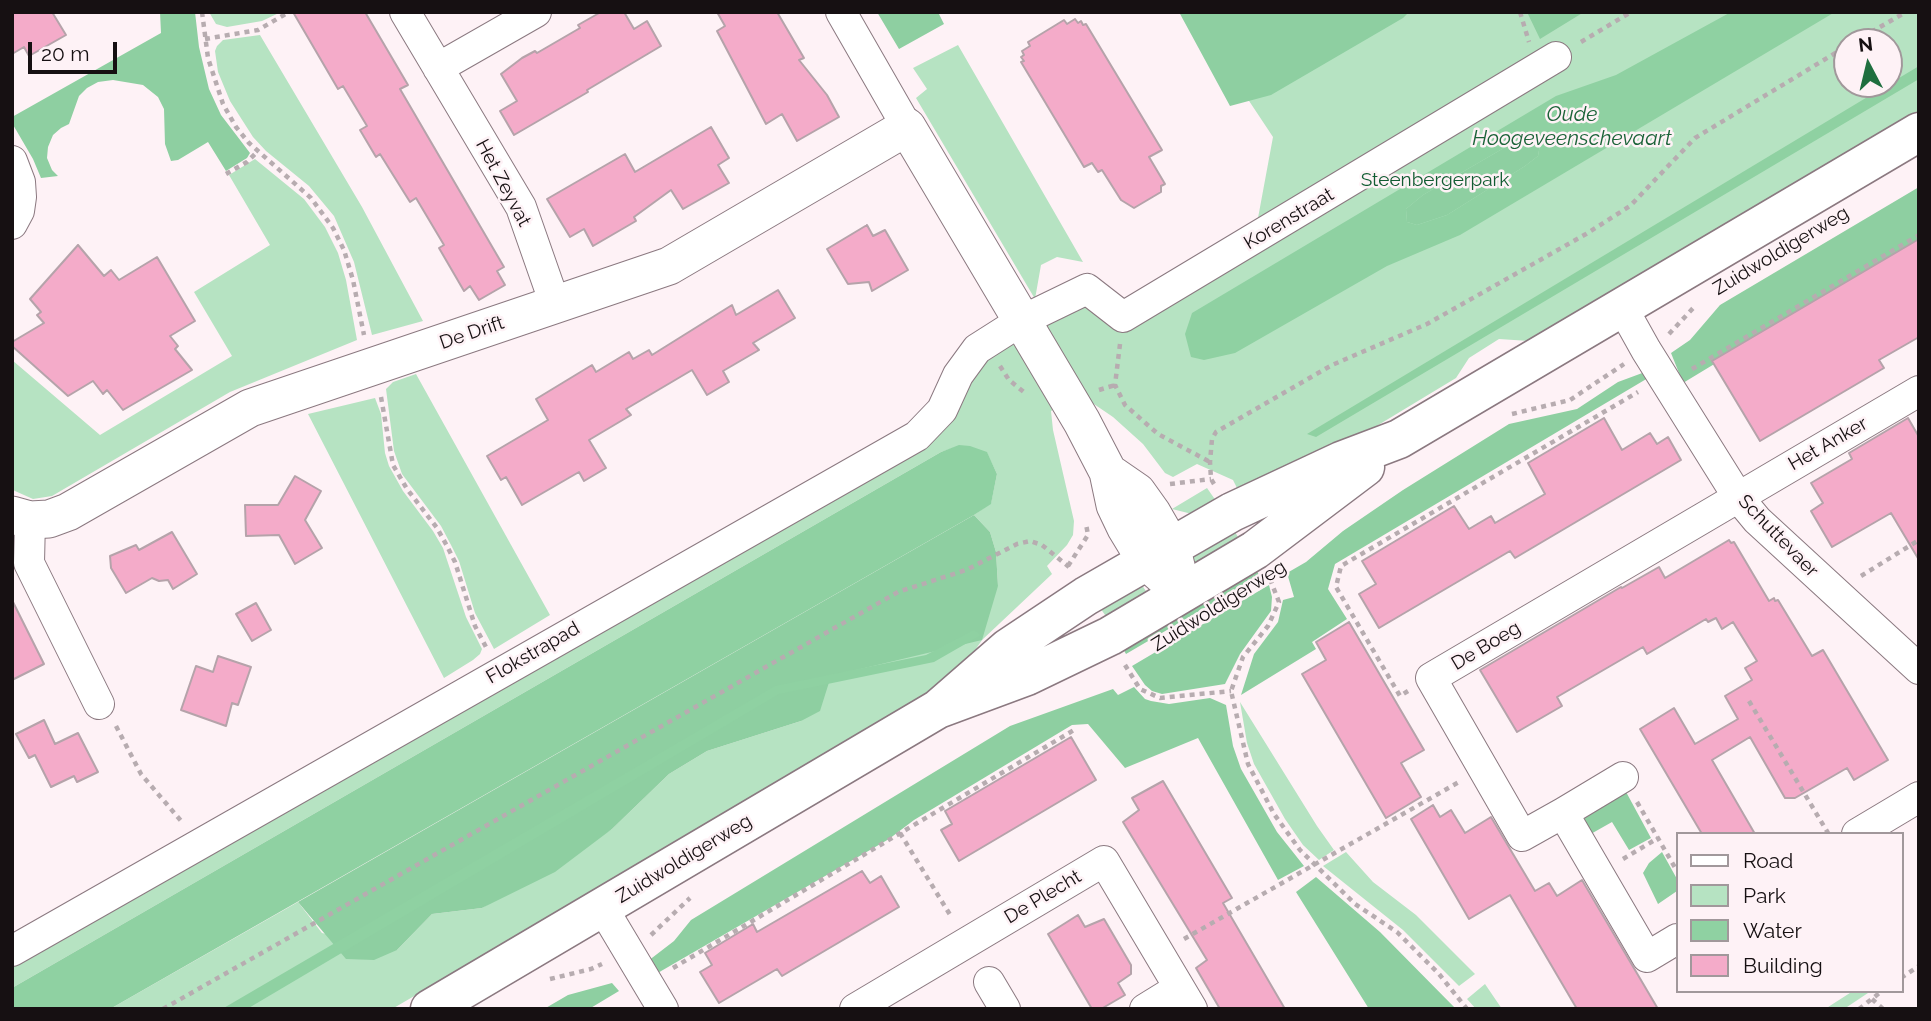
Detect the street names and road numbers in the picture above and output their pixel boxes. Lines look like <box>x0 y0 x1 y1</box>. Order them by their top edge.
street label: Het Zeyvat <box>471 135 535 231</box>
street label: Korenstraat <box>1240 183 1338 255</box>
street label: Zuidwoldigerweg <box>1709 202 1853 300</box>
street label: De Drift <box>437 311 507 355</box>
street label: Het Anker <box>1784 412 1872 476</box>
street label: Schuttevaer <box>1733 490 1823 582</box>
street label: Zuidwoldigerweg <box>1148 556 1290 656</box>
street label: Flokstrapad <box>482 617 584 689</box>
street label: De Boeg <box>1447 617 1525 675</box>
street label: Zuidwoldigerweg <box>612 810 756 908</box>
street label: De Plecht <box>1000 865 1086 929</box>

